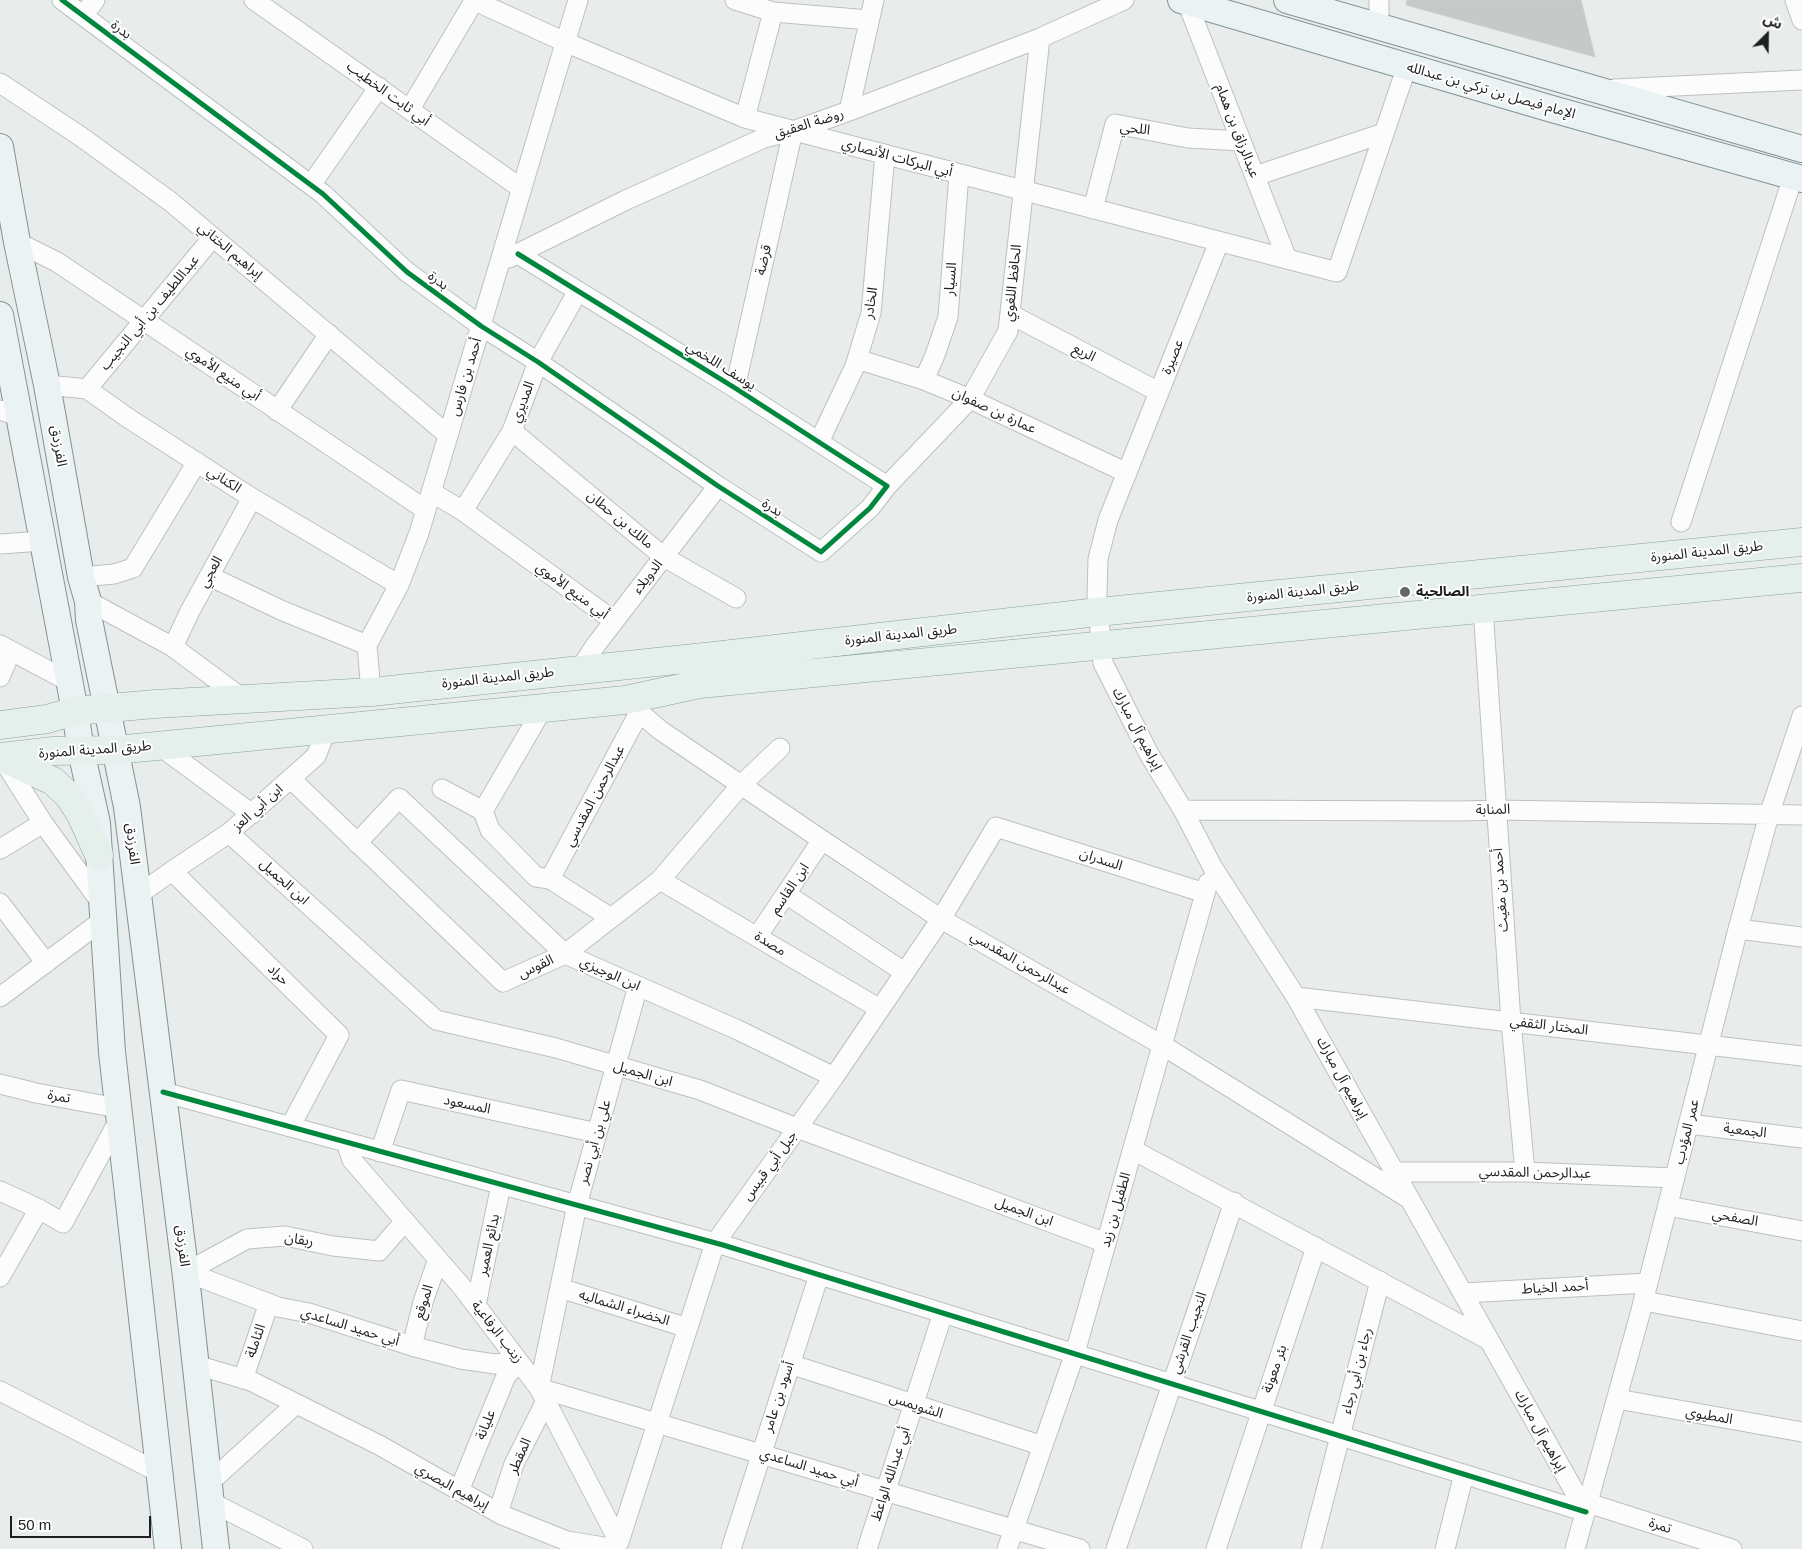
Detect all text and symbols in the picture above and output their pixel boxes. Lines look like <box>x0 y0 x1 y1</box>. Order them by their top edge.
north arrow <box>1742 10 1792 60</box>
text: ش <box>1761 10 1785 32</box>
street label: بدرة <box>107 17 135 43</box>
street label: أبي ثابت الخطيب <box>343 58 433 130</box>
street label: الإمام فيصل بن تركي بن عبدالله <box>1405 59 1577 123</box>
street label: عبدالرزاق بن همام <box>1211 82 1263 180</box>
street label: روضة العقيق <box>772 105 846 143</box>
street label: اللحي <box>1119 119 1151 139</box>
street label: أبي البركات الأنصاري <box>840 135 954 181</box>
street label: إبراهيم الختاني <box>194 219 266 283</box>
street label: قرضة <box>752 243 776 277</box>
street label: الحافظ اللغوي <box>1001 244 1025 322</box>
street label: عبداللطيف بن أبي النجيب <box>97 252 203 374</box>
street label: السيار <box>941 262 961 296</box>
street label: بدرة <box>424 268 452 294</box>
street label: الخادر <box>860 286 882 320</box>
street label: أحمد بن فارس <box>446 336 486 418</box>
street label: عصيرة <box>1158 337 1188 377</box>
street label: يوسف اللخمي <box>683 338 759 394</box>
street label: الريع <box>1070 340 1098 366</box>
street label: أبي منيع الأموي <box>183 343 263 405</box>
street label: المديري <box>507 379 539 425</box>
street label: عمارة بن صفوان <box>950 384 1038 438</box>
street label: الفرزدق <box>46 424 70 468</box>
street label: الكناني <box>204 463 244 497</box>
street label: مالك بن حطان <box>583 487 657 553</box>
street label: بدرة <box>758 495 786 521</box>
street label: طريق المدينة المنورة <box>1650 538 1764 566</box>
street label: العجي <box>196 553 226 591</box>
street label: الدويلاء <box>629 556 667 598</box>
street label: أبي منيع الأموي <box>532 559 612 623</box>
street label: طريق المدينة المنورة <box>1246 578 1360 606</box>
place label: الصالحية <box>1416 584 1469 600</box>
marker: الصالحية <box>1398 585 1412 599</box>
street label: طريق المدينة المنورة <box>844 621 958 649</box>
street label: طريق المدينة المنورة <box>441 664 555 692</box>
street label: إبراهيم آل مبارك <box>1108 685 1166 773</box>
street label: طريق المدينة المنورة <box>38 738 152 762</box>
street label: عبدالرحمن المقدسي <box>561 742 629 850</box>
street label: ابن أبي العز <box>229 781 287 835</box>
street label: المنابة <box>1476 801 1510 819</box>
street label: الفرزدق <box>121 822 143 866</box>
street label: السدران <box>1077 845 1125 875</box>
street label: أحمد بن مغيث <box>1490 848 1512 932</box>
street label: ابن الجميل <box>256 855 312 909</box>
street label: ابن القاسم <box>767 860 813 918</box>
street label: مصدة <box>751 928 789 960</box>
street label: عبدالرحمن المقدسي <box>967 928 1073 998</box>
street label: القوس <box>515 951 557 983</box>
street label: ابن الوجيزي <box>577 953 643 995</box>
street label: حراد <box>264 961 292 989</box>
street label: المختار الثقفي <box>1509 1013 1589 1039</box>
street label: إبراهيم آل مبارك <box>1313 1034 1371 1122</box>
street label: ابن الجميل <box>612 1058 674 1090</box>
street label: تمرة <box>46 1087 72 1107</box>
street label: المسعود <box>442 1092 492 1118</box>
street label: علي بن أبي نصر <box>575 1098 615 1186</box>
street label: عمر المؤدب <box>1671 1098 1703 1166</box>
street label: الجمعية <box>1722 1120 1768 1142</box>
street label: جبل أبي قبيس <box>739 1128 801 1204</box>
street label: عبدالرحمن المقدسي <box>1479 1164 1591 1182</box>
street label: الطفيل بن زيد <box>1097 1170 1135 1250</box>
street label: ابن الجميل <box>993 1194 1055 1230</box>
street label: الصفحي <box>1711 1206 1759 1230</box>
street label: بدائع العمير <box>474 1213 504 1277</box>
street label: الفرزدق <box>171 1224 193 1268</box>
street label: ربقان <box>283 1229 315 1251</box>
street label: أحمد الخياط <box>1521 1278 1589 1298</box>
street label: الموقع <box>411 1283 437 1321</box>
street label: الخضراء الشماليه <box>577 1286 671 1330</box>
street label: النجيب القرشي <box>1167 1290 1211 1376</box>
street label: زينب الرفاعية <box>467 1298 527 1366</box>
street label: أبي حميد الساعدي <box>299 1304 401 1350</box>
street label: الثاملة <box>242 1322 270 1360</box>
street label: رجاء بن أبي رجاء <box>1338 1326 1376 1416</box>
street label: بئر معونة <box>1259 1343 1291 1395</box>
street label: أسود بن عامر <box>760 1360 798 1434</box>
street label: إبراهيم آل مبارك <box>1511 1387 1569 1475</box>
street label: الشويمس <box>887 1389 945 1423</box>
street label: المطيوي <box>1684 1404 1734 1428</box>
street label: عليانة <box>472 1407 500 1443</box>
street label: أبي عبدالله الواعظ <box>868 1425 914 1523</box>
street label: المقطر <box>505 1435 535 1477</box>
street label: أبي حميد الساعدي <box>758 1445 860 1491</box>
street label: إبراهيم البصري <box>412 1460 492 1514</box>
scale bar <box>12 1506 154 1538</box>
street label: تمرة <box>1646 1514 1674 1538</box>
text: 50 m <box>18 1516 51 1533</box>

